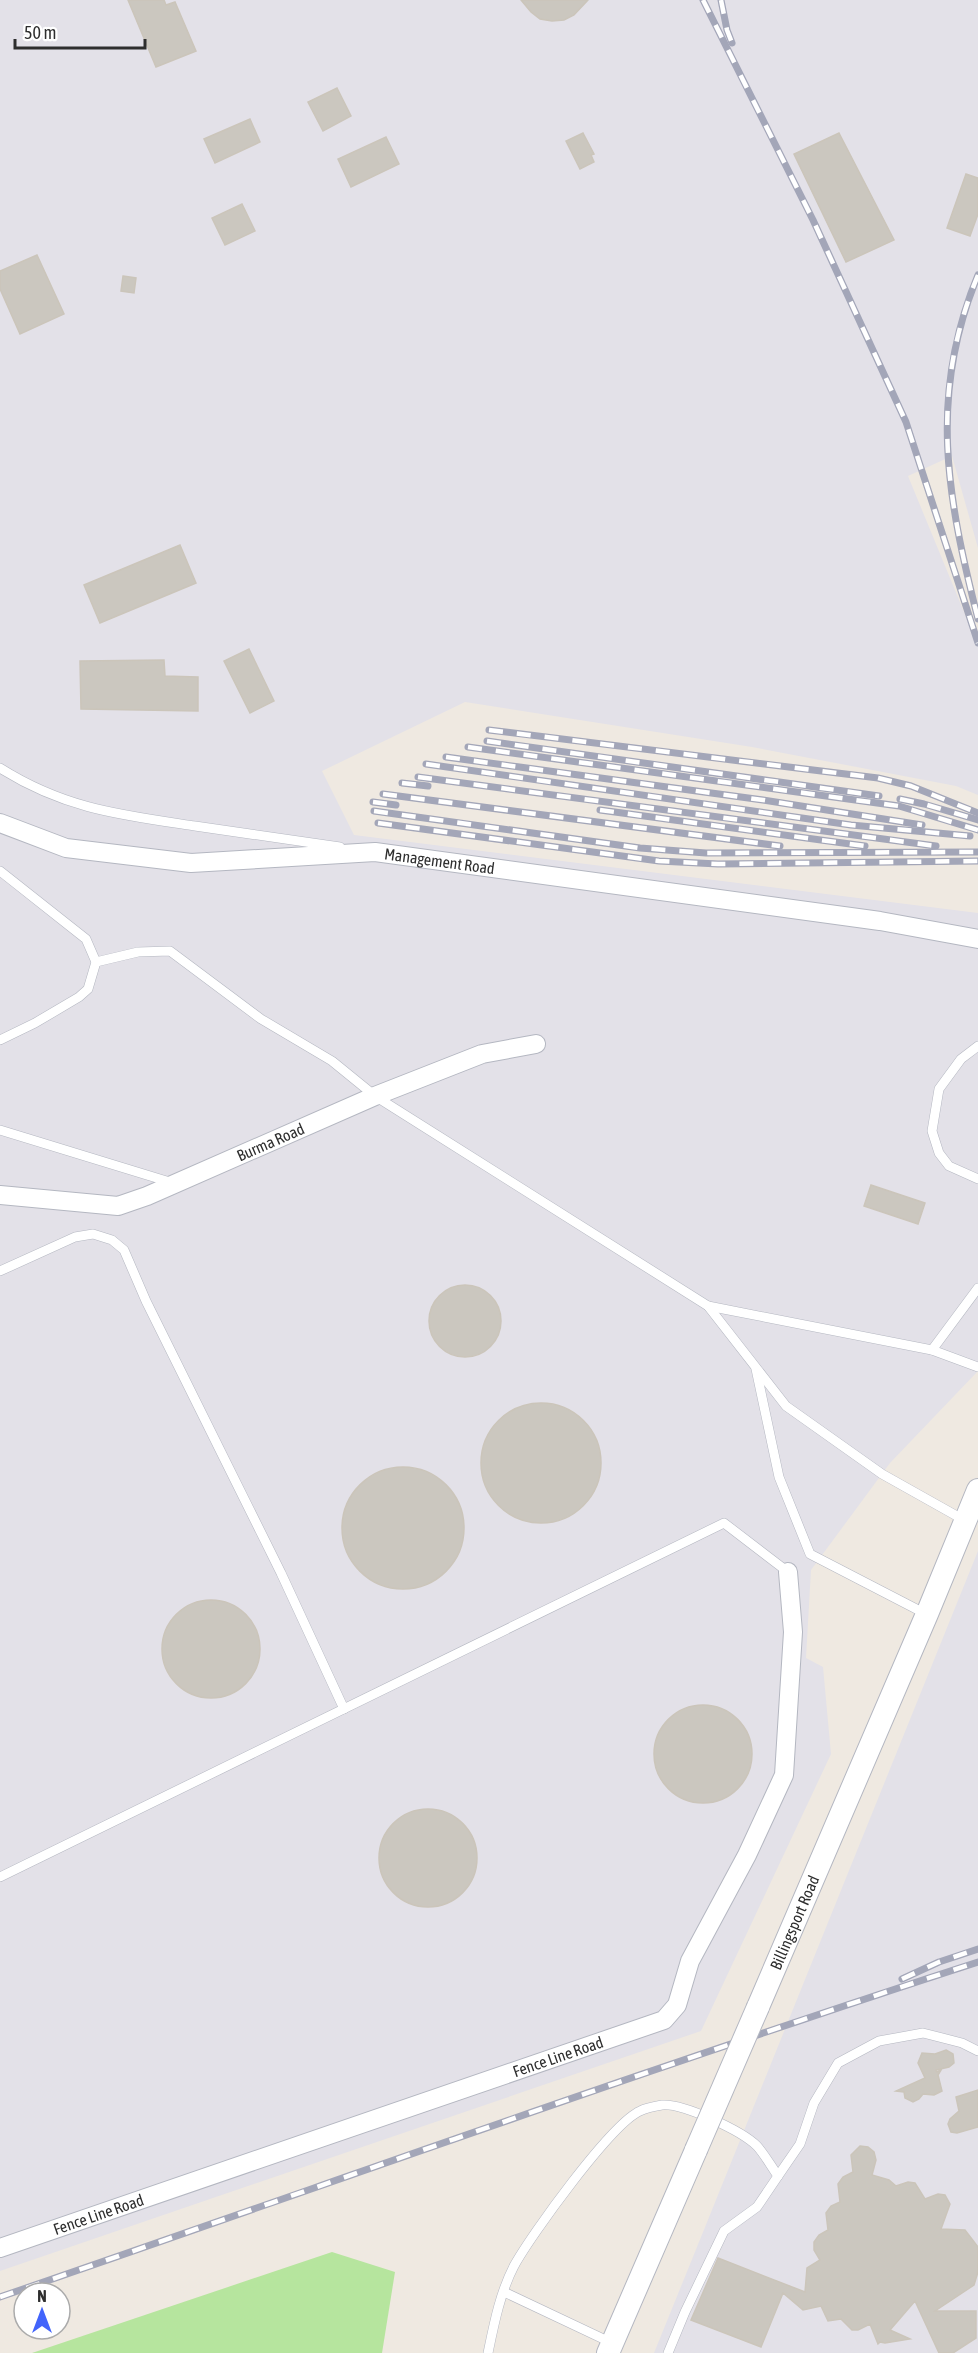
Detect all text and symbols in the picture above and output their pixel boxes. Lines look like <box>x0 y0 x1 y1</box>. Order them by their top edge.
scale bar <box>15 12 146 50</box>
text: 50 m <box>24 22 56 43</box>
street label: Management Road <box>383 844 496 877</box>
street label: Burma Road <box>234 1119 307 1165</box>
street label: Billingsport Road <box>766 1873 823 1972</box>
street label: Fence Line Road <box>511 2033 606 2080</box>
street label: Fence Line Road <box>51 2190 146 2238</box>
north arrow <box>12 2281 72 2341</box>
text: N <box>37 2287 47 2305</box>

